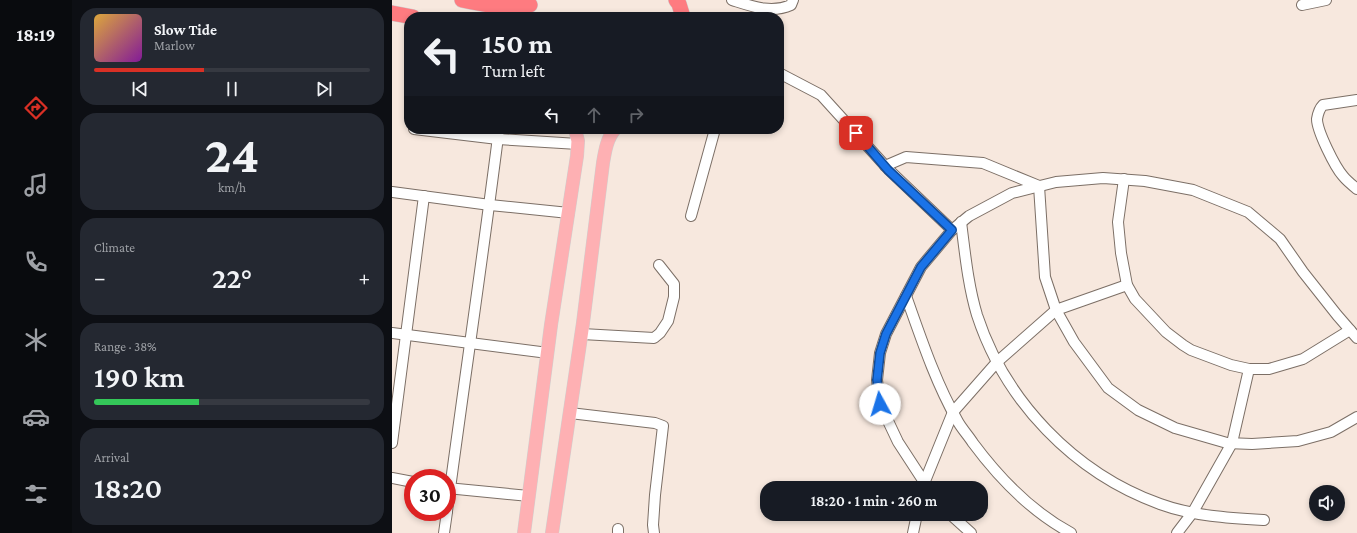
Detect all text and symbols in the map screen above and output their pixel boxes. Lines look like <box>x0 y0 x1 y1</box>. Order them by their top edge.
text: Slow Tide <box>154 22 217 38</box>
text: 18:19 <box>17 25 55 45</box>
icon: left <box>416 28 468 80</box>
text: 150 m <box>482 28 552 59</box>
text: Marlow <box>154 38 195 53</box>
text: Turn left <box>482 61 545 81</box>
icon: previous <box>129 78 151 100</box>
icon: pause <box>221 78 243 100</box>
icon: next <box>313 78 335 100</box>
icon: directions <box>22 94 50 122</box>
icon: left <box>541 104 563 126</box>
icon: ahead <box>583 104 605 126</box>
icon: right <box>625 104 647 126</box>
pin <box>839 116 873 150</box>
icon: arrive <box>845 122 867 144</box>
text: 24 <box>205 125 259 183</box>
icon: music <box>22 171 50 199</box>
text: km/h <box>218 180 246 195</box>
text: Climate <box>94 240 135 255</box>
icon: phone <box>22 248 50 276</box>
text: 22° <box>212 261 252 294</box>
text: − <box>94 265 106 290</box>
text: + <box>358 265 370 290</box>
icon: climate <box>22 326 50 354</box>
text: Range · 38% <box>94 339 157 354</box>
text: 190 km <box>94 360 185 393</box>
position arrow <box>859 383 901 425</box>
icon: car <box>22 403 50 431</box>
text: Arrival <box>94 450 129 465</box>
speed limit sign: 30 <box>404 469 456 521</box>
text: 18:20 <box>94 471 162 504</box>
icon: filters <box>22 480 50 508</box>
map controls <box>1309 485 1345 521</box>
button: sound <box>1309 485 1345 521</box>
text: 18:20 · 1 min · 260 m <box>811 493 937 509</box>

